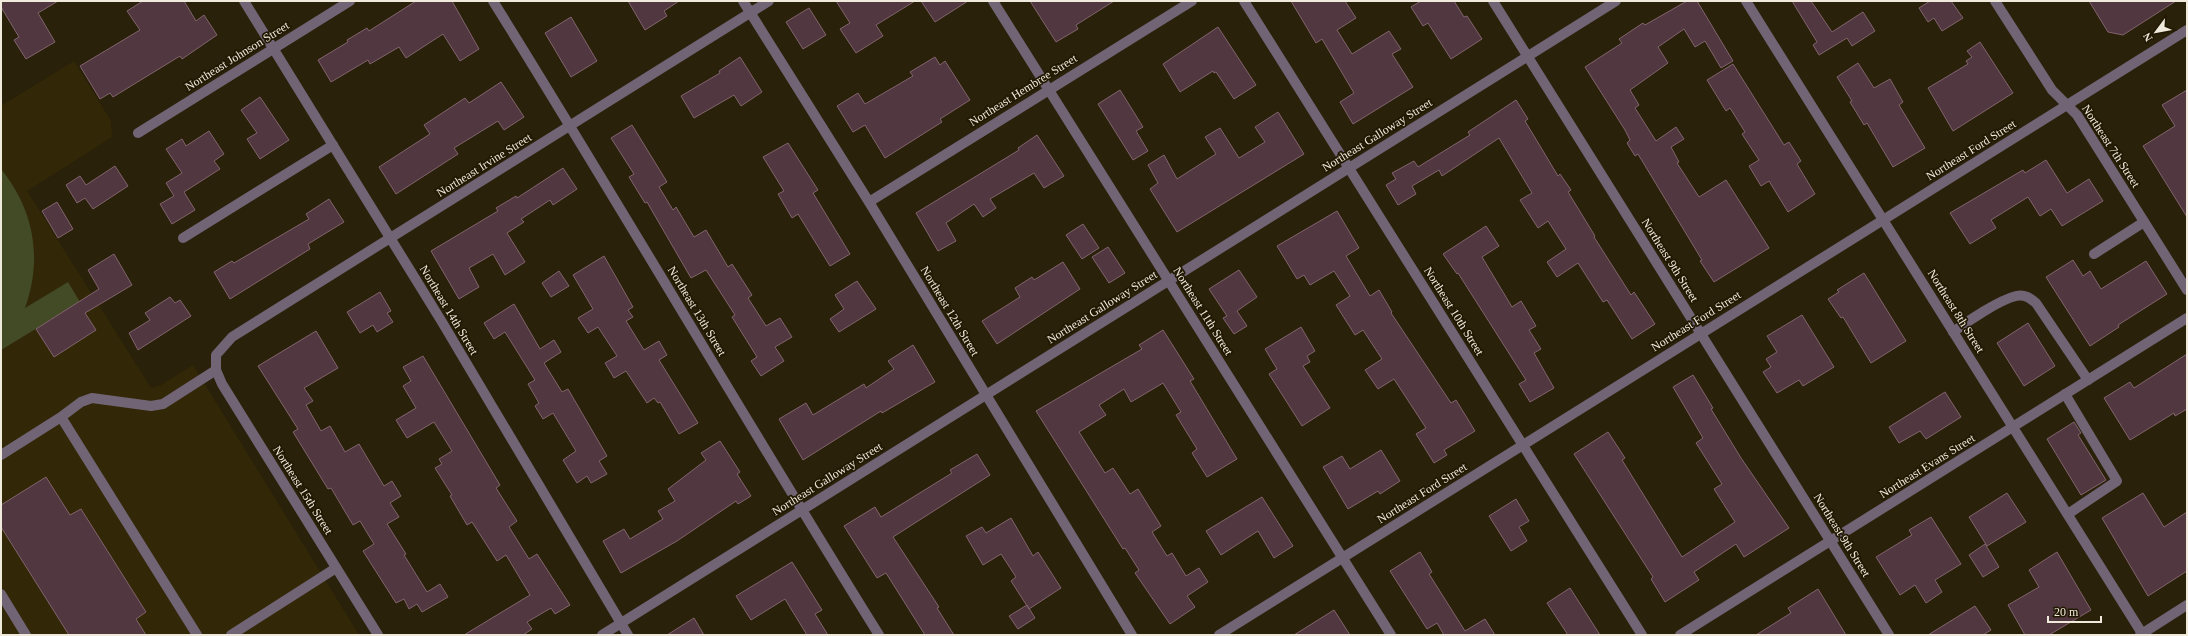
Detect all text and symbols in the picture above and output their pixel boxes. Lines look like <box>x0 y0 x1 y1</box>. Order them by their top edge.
north arrow <box>2136 12 2176 52</box>
street label: Northeast Johnson Street <box>182 18 292 94</box>
text: N <box>2140 31 2155 44</box>
street label: Northeast Hembree Street <box>966 51 1080 129</box>
street label: Northeast Galloway Street <box>1319 95 1435 175</box>
street label: Northeast 7th Street <box>2079 102 2143 191</box>
street label: Northeast Ford Street <box>1923 116 2019 183</box>
street label: Northeast Irvine Street <box>434 130 535 200</box>
street label: Northeast 9th Street <box>1639 216 1702 305</box>
street label: Northeast 14th Street <box>417 263 482 358</box>
street label: Northeast 13th Street <box>665 264 730 359</box>
street label: Northeast 12th Street <box>918 264 983 359</box>
street label: Northeast 11th Street <box>1170 264 1236 358</box>
street label: Northeast 10th Street <box>1421 264 1487 359</box>
street label: Northeast Galloway Street <box>1044 267 1160 347</box>
street label: Northeast 8th Street <box>1925 267 1988 356</box>
street label: Northeast Ford Street <box>1648 287 1744 354</box>
street label: Northeast Evans Street <box>1877 431 1978 501</box>
street label: Northeast Galloway Street <box>769 439 885 519</box>
street label: Northeast 15th Street <box>270 443 336 538</box>
street label: Northeast Ford Street <box>1374 459 1470 526</box>
street label: Northeast 9th Street <box>1811 491 1874 580</box>
scale bar <box>2048 598 2101 624</box>
text: 20 m <box>2054 605 2079 619</box>

